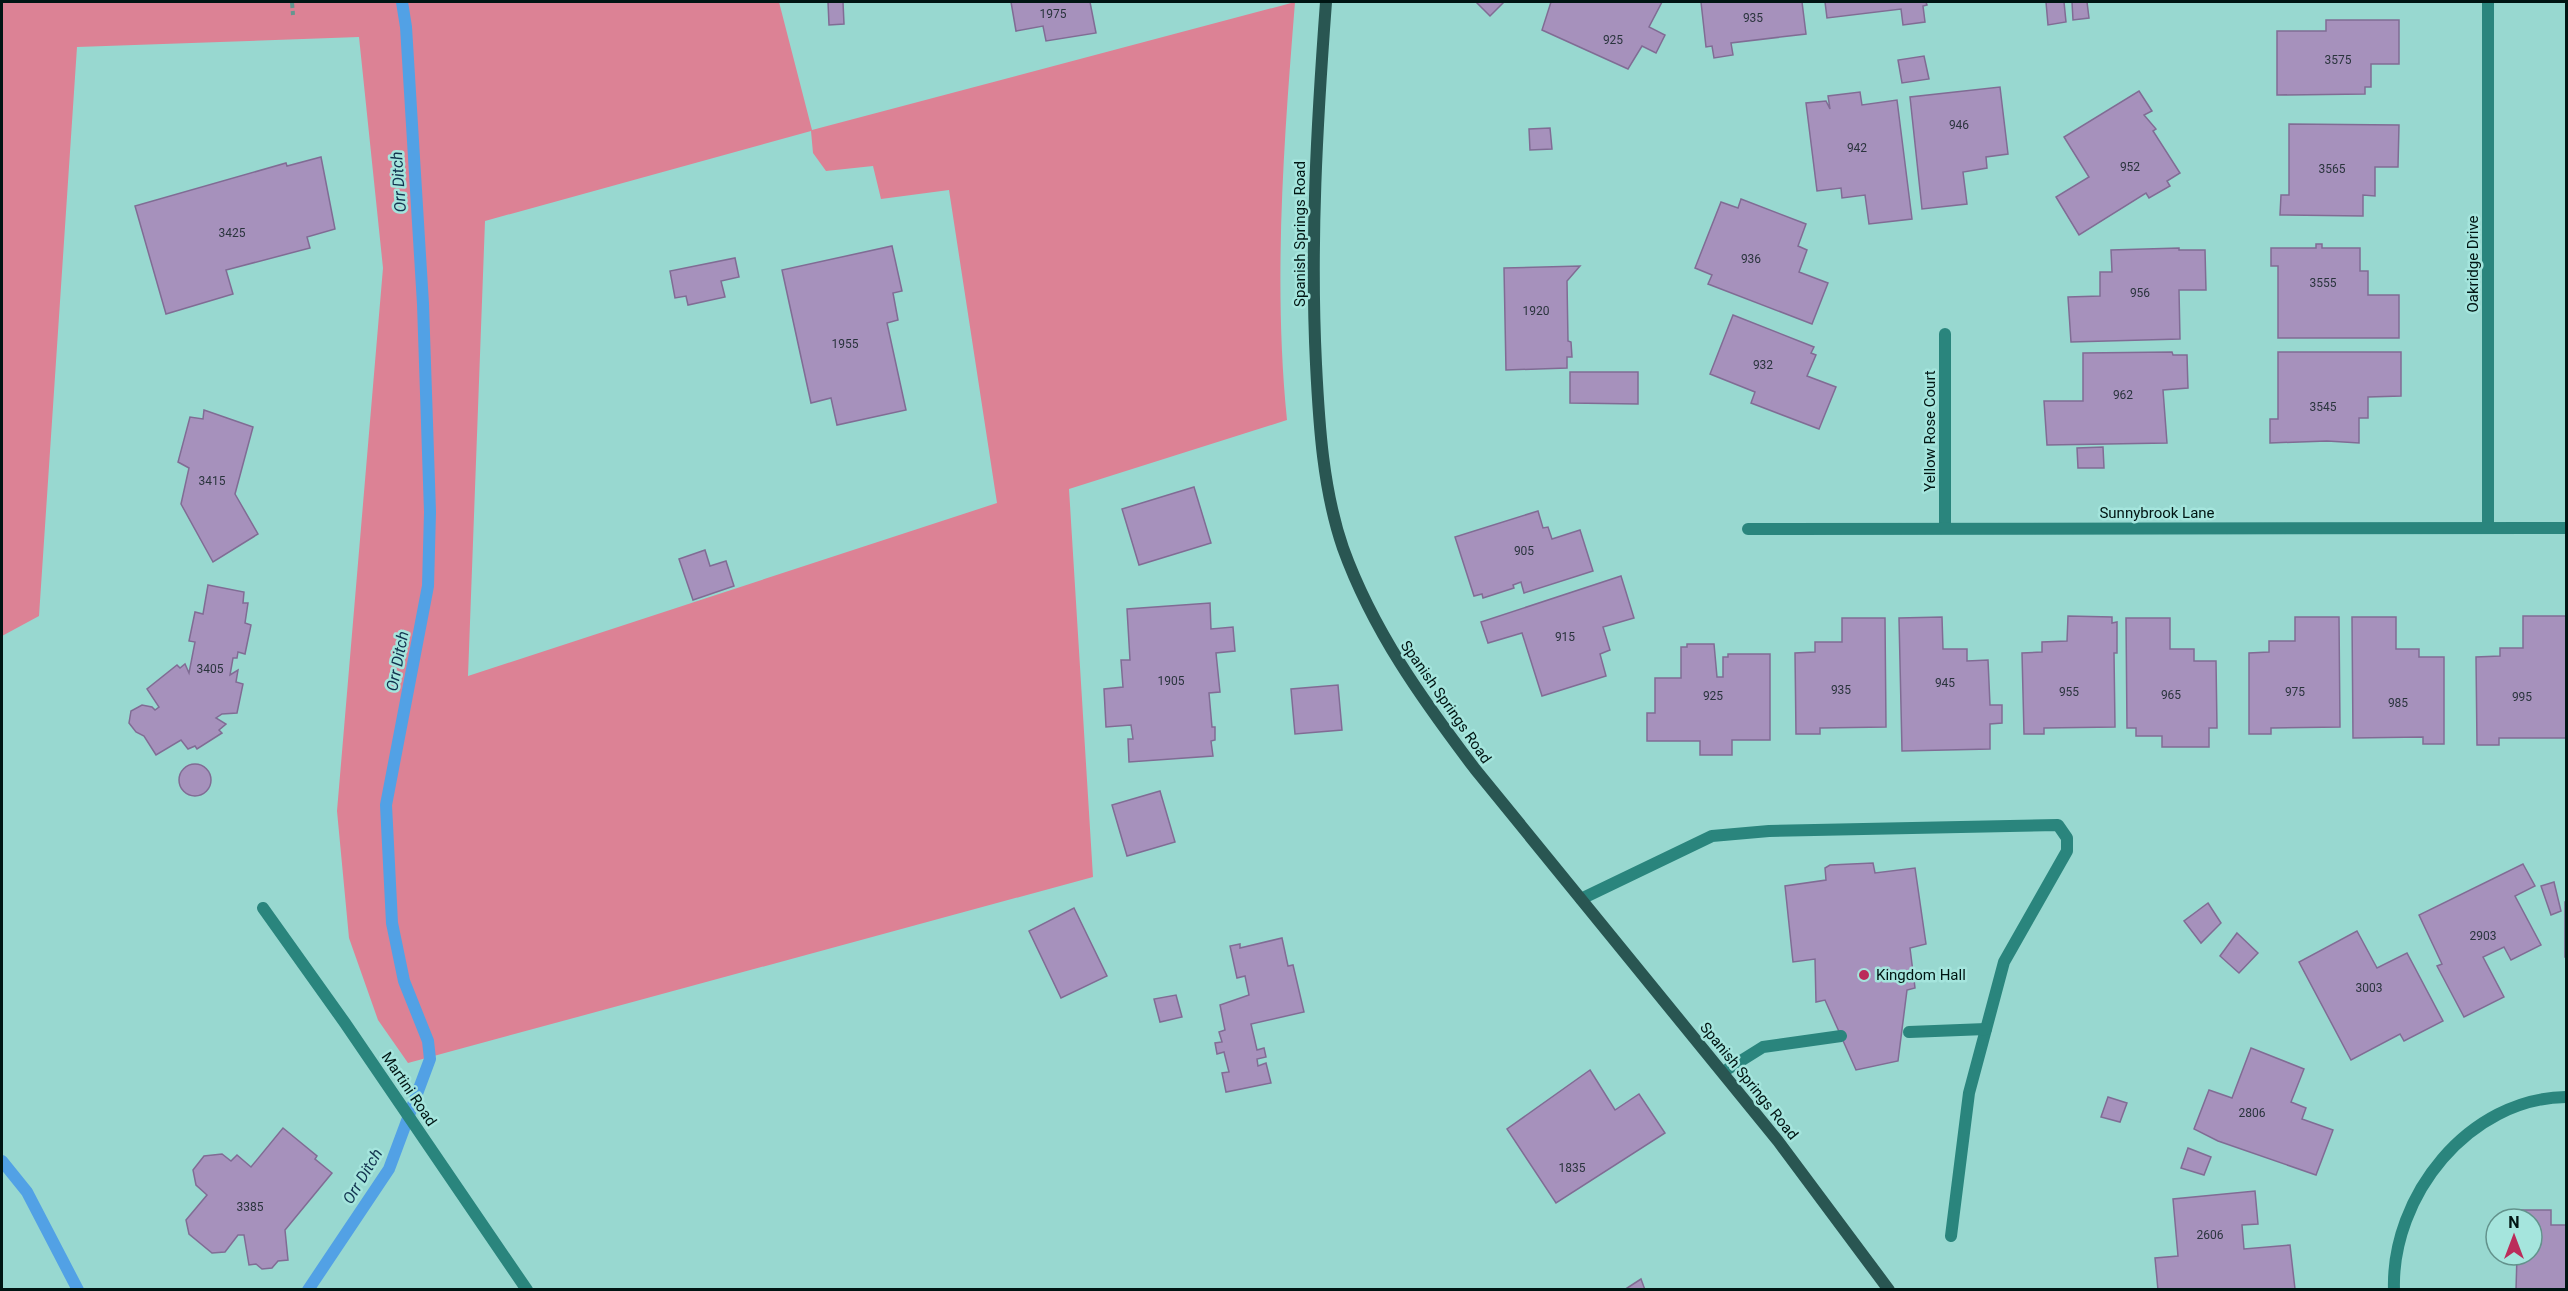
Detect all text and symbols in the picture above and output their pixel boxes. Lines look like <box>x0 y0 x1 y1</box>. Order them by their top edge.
house number: 1975 <box>1040 7 1067 21</box>
house number: 935 <box>1743 11 1763 25</box>
house number: 925 <box>1603 33 1623 47</box>
house number: 3575 <box>2325 53 2352 67</box>
house number: 946 <box>1949 118 1969 132</box>
house number: 942 <box>1847 141 1867 155</box>
water label: Orr Ditch <box>387 151 410 213</box>
house number: 952 <box>2120 160 2140 174</box>
street label: Spanish Springs Road <box>1291 161 1309 307</box>
house number: 3565 <box>2319 162 2346 176</box>
street label: Oakridge Drive <box>2464 215 2482 313</box>
house number: 3425 <box>219 226 246 240</box>
house number: 936 <box>1741 252 1761 266</box>
house number: 3555 <box>2310 276 2337 290</box>
house number: 956 <box>2130 286 2150 300</box>
house number: 1920 <box>1523 304 1550 318</box>
house number: 1955 <box>832 337 859 351</box>
house number: 932 <box>1753 358 1773 372</box>
street label: Yellow Rose Court <box>1921 370 1939 492</box>
house number: 962 <box>2113 388 2133 402</box>
house number: 3545 <box>2310 400 2337 414</box>
house number: 3415 <box>199 474 226 488</box>
street label: Sunnybrook Lane <box>2099 504 2215 522</box>
house number: 905 <box>1514 544 1534 558</box>
water label: Orr Ditch <box>382 629 413 693</box>
house number: 915 <box>1555 630 1575 644</box>
street label: Spanish Springs Road <box>1397 637 1495 767</box>
house number: 3405 <box>197 662 224 676</box>
house number: 1905 <box>1158 674 1185 688</box>
house number: 945 <box>1935 676 1955 690</box>
house number: 935 <box>1831 683 1851 697</box>
house number: 955 <box>2059 685 2079 699</box>
house number: 975 <box>2285 685 2305 699</box>
house number: 965 <box>2161 688 2181 702</box>
house number: 925 <box>1703 689 1723 703</box>
house number: 995 <box>2512 690 2532 704</box>
house number: 985 <box>2388 696 2408 710</box>
house number: 2903 <box>2470 929 2496 943</box>
place label: Kingdom Hall <box>1876 966 1966 984</box>
marker: Kingdom Hall <box>1857 968 1871 982</box>
house number: 3003 <box>2356 981 2382 995</box>
street label: Spanish Springs Road <box>1696 1019 1802 1143</box>
street label: Martini Road <box>378 1049 440 1129</box>
house number: 2806 <box>2239 1106 2266 1120</box>
water label: Orr Ditch <box>339 1145 386 1207</box>
house number: 1835 <box>1559 1161 1586 1175</box>
house number: 3385 <box>237 1200 264 1214</box>
north arrow <box>2484 1207 2544 1267</box>
text: N <box>2508 1213 2520 1232</box>
house number: 2606 <box>2197 1228 2224 1242</box>

